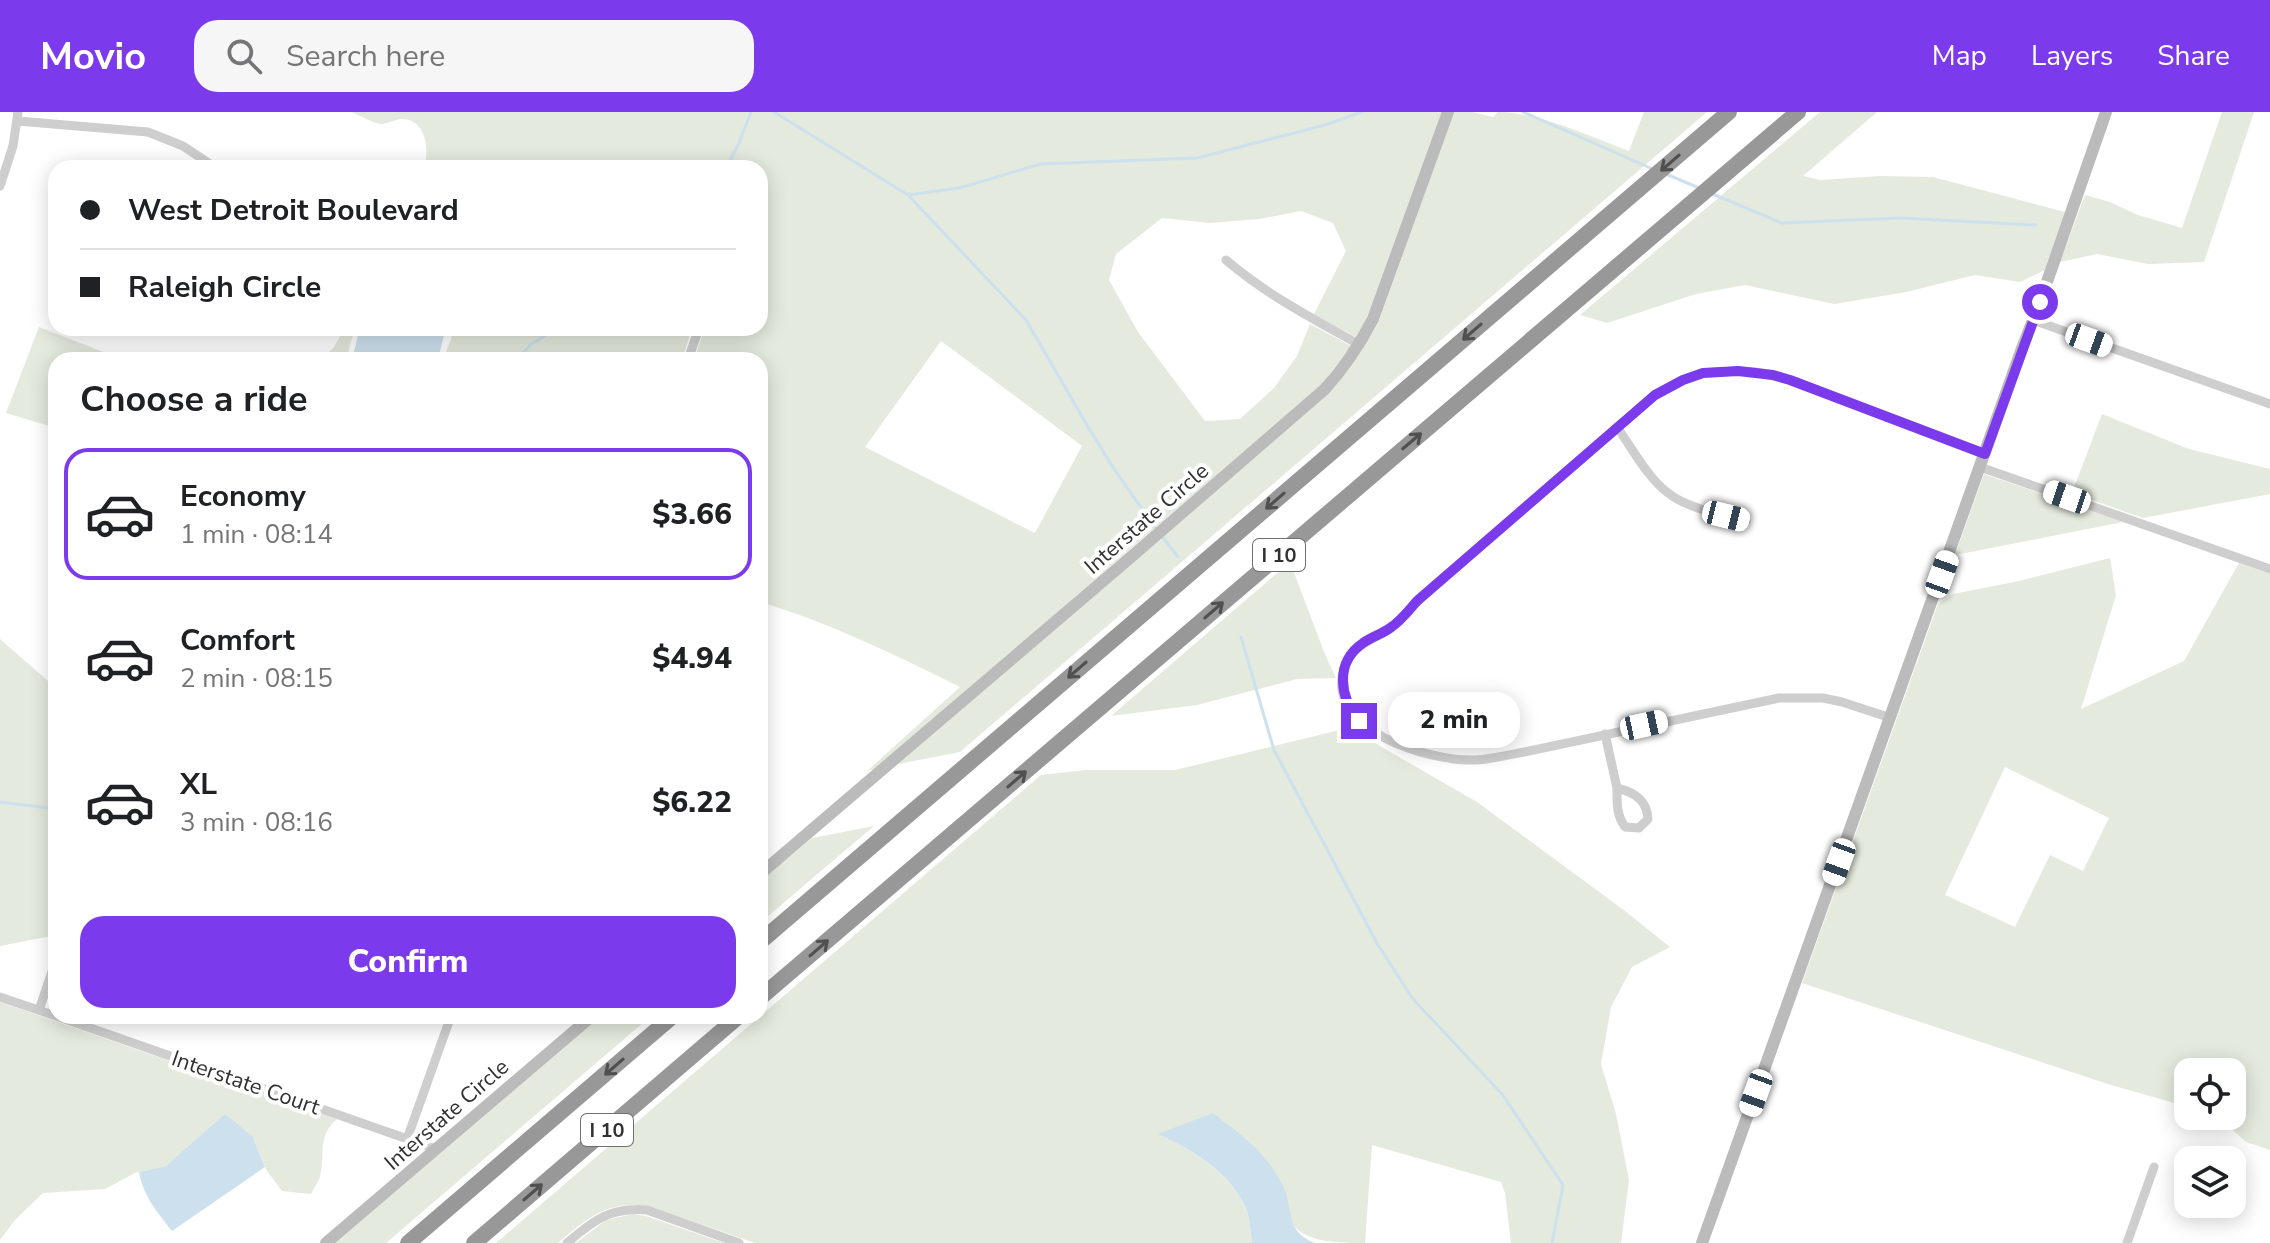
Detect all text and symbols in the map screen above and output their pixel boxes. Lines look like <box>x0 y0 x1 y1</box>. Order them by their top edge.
search box <box>194 20 754 92</box>
text: Movio <box>40 31 146 82</box>
icon: search <box>222 34 266 78</box>
text: Search here <box>286 36 445 77</box>
text: Map <box>1932 37 1987 75</box>
text: Layers <box>2031 37 2113 75</box>
text: Share <box>2157 37 2230 75</box>
one-way arrow <box>1660 154 1680 172</box>
text: West Detroit Boulevard <box>128 190 459 231</box>
text: Raleigh Circle <box>128 267 321 308</box>
route start <box>2022 284 2058 320</box>
car <box>2062 321 2116 359</box>
one-way arrow <box>1462 323 1483 341</box>
text: Choose a ride <box>80 375 308 424</box>
one-way arrow <box>1402 432 1422 450</box>
street label: Interstate Circle <box>1078 456 1215 581</box>
text: Economy <box>180 476 306 517</box>
icon: car <box>84 478 156 550</box>
car <box>2040 478 2094 516</box>
one-way arrow <box>1265 492 1285 510</box>
text: $3.66 <box>652 494 732 535</box>
car <box>1700 499 1752 533</box>
text: 1 min · 08:14 <box>180 517 333 552</box>
road number: I 10 <box>1253 539 1305 571</box>
car <box>1923 547 1961 601</box>
one-way arrow <box>1204 601 1224 619</box>
text: Comfort <box>180 620 295 661</box>
icon: car <box>84 622 156 694</box>
text: $4.94 <box>652 638 732 679</box>
text: 2 min · 08:15 <box>180 661 333 696</box>
one-way arrow <box>1067 661 1088 679</box>
callout: 2 min <box>1387 693 1519 749</box>
text: 2 min <box>1420 702 1488 737</box>
route end <box>1341 703 1377 739</box>
car <box>1618 708 1670 742</box>
text: XL <box>180 764 217 805</box>
icon: car <box>84 766 156 838</box>
one-way arrow <box>1006 770 1027 788</box>
text: $6.22 <box>652 782 732 823</box>
text: 3 min · 08:16 <box>180 805 333 840</box>
car <box>1820 835 1858 889</box>
button: Confirm <box>80 916 736 1008</box>
one-way arrow <box>809 939 829 957</box>
street label: Interstate Court <box>168 1044 324 1122</box>
street label: Interstate Circle <box>378 1052 515 1177</box>
one-way arrow <box>604 1058 624 1076</box>
map controls <box>2174 1058 2246 1218</box>
button: locate <box>2174 1058 2246 1130</box>
car <box>1737 1066 1775 1120</box>
road number: I 10 <box>581 1114 633 1146</box>
button: layers <box>2174 1146 2246 1218</box>
one-way arrow <box>523 1183 543 1201</box>

